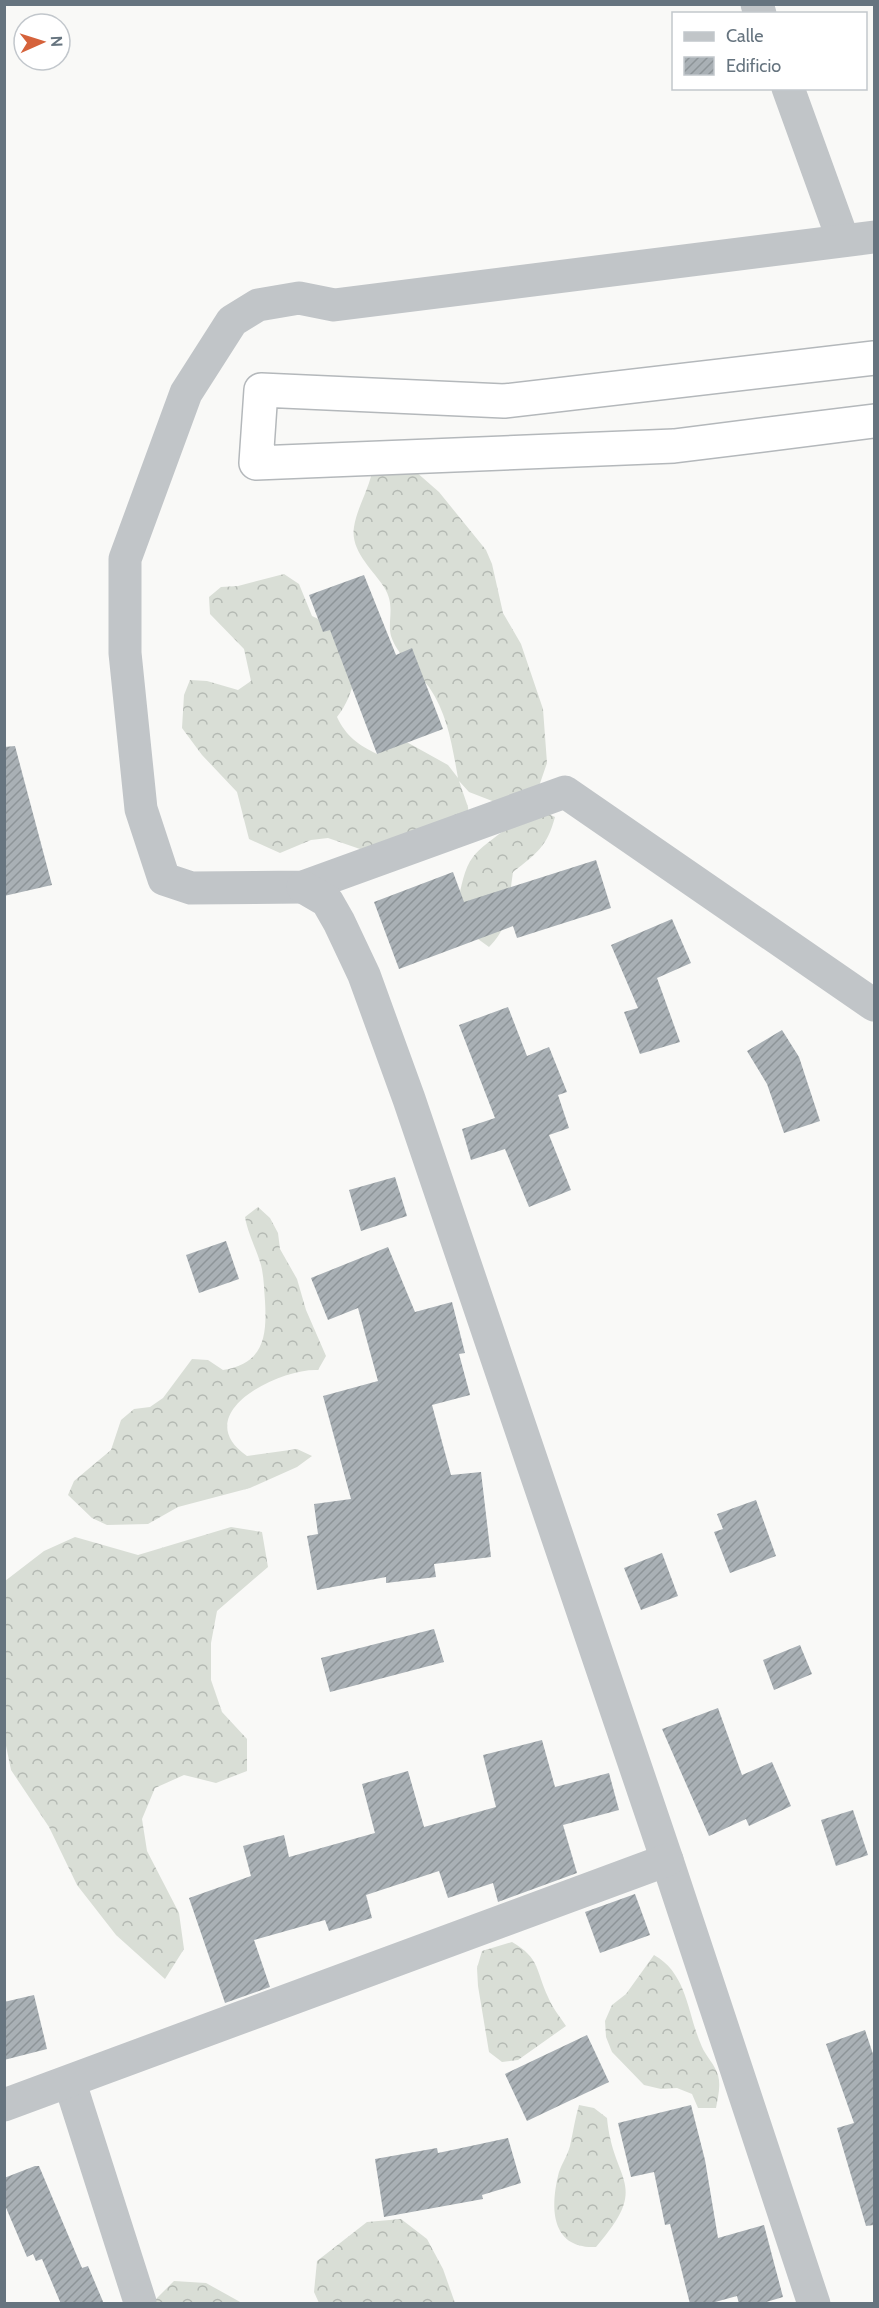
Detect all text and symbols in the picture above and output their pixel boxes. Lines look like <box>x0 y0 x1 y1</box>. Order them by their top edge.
north arrow <box>12 12 72 72</box>
legend <box>672 12 867 90</box>
text: Calle <box>726 25 763 47</box>
text: N <box>47 35 66 47</box>
text: Edificio <box>726 55 781 77</box>

